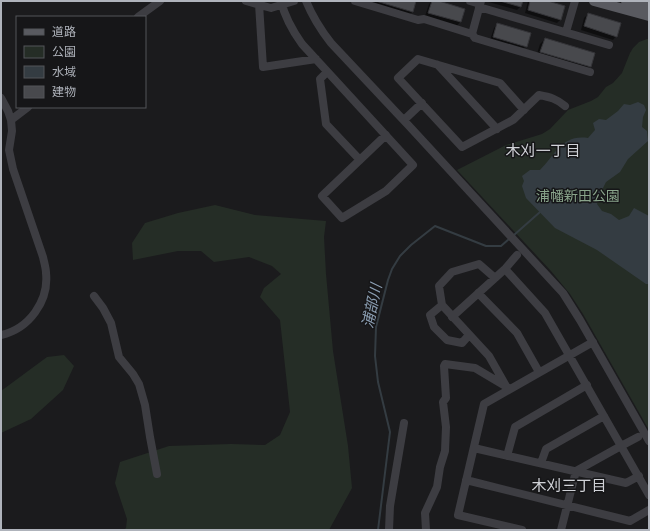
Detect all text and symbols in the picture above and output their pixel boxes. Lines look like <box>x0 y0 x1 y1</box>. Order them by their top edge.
legend <box>16 16 146 108</box>
text: 道路 <box>52 25 76 39</box>
text: 公園 <box>52 45 76 59</box>
text: 水域 <box>52 65 76 79</box>
text: 建物 <box>52 85 76 99</box>
district label: 木刈一丁目 <box>505 142 581 160</box>
park label: 浦幡新田公園 <box>536 188 620 204</box>
water label: 浦部川 <box>359 280 386 330</box>
district label: 木刈三丁目 <box>531 477 607 495</box>

